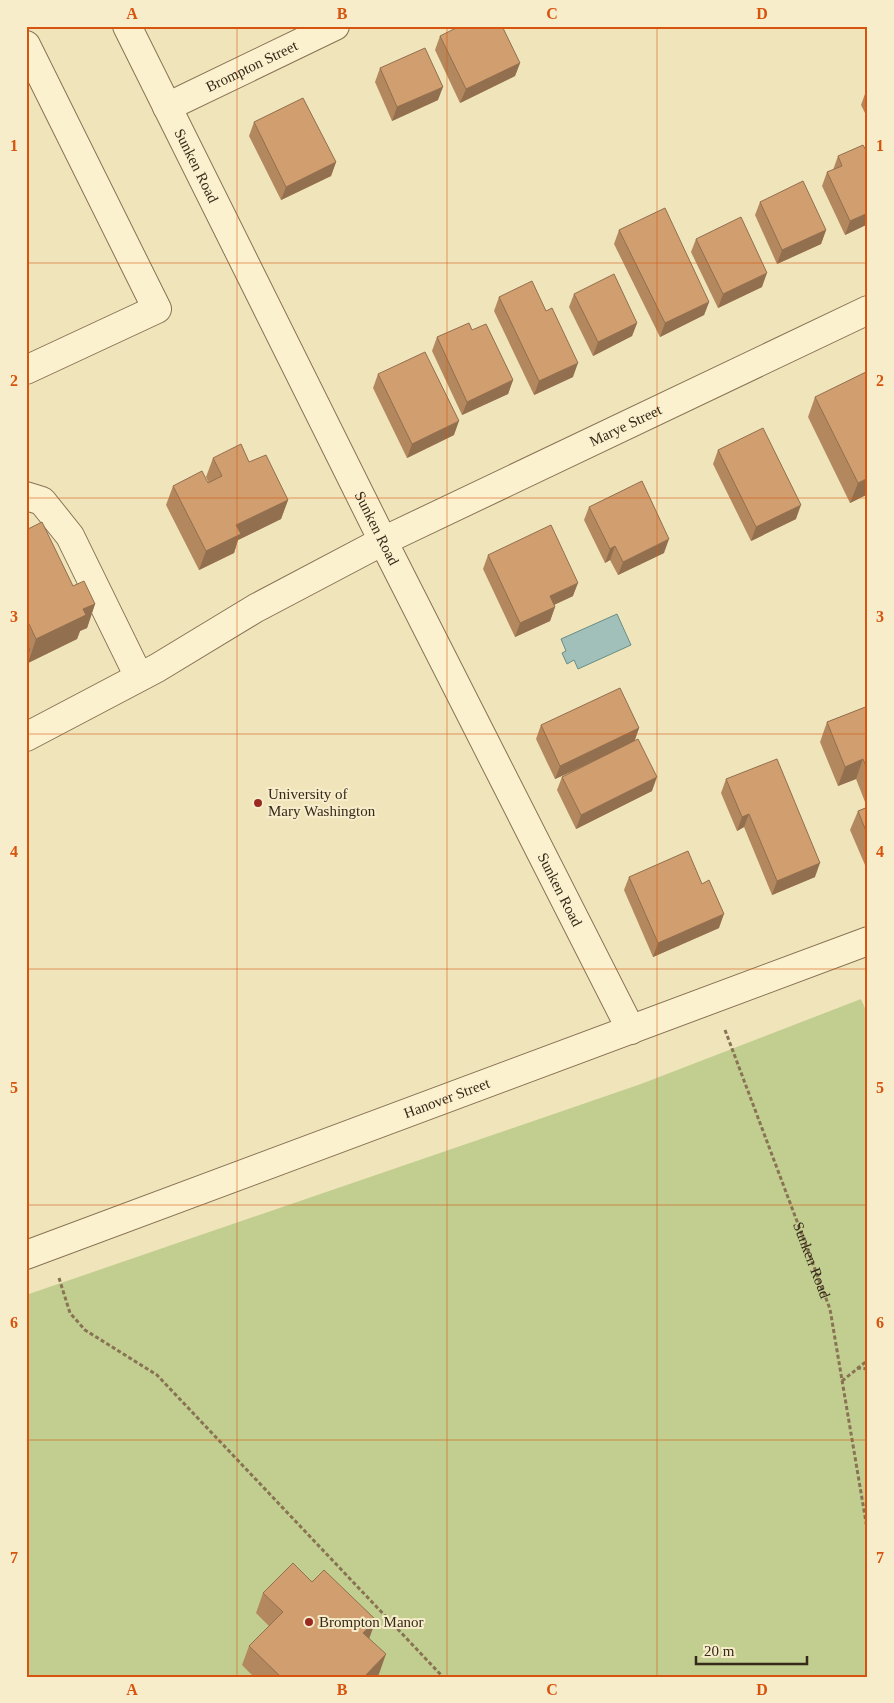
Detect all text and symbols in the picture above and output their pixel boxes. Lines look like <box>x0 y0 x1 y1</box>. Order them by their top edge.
text: A <box>126 5 138 22</box>
text: B <box>337 5 348 22</box>
text: C <box>546 5 558 22</box>
text: D <box>756 5 768 22</box>
street label: Brompton Street <box>203 37 301 95</box>
street label: Sunken Road <box>171 126 222 206</box>
text: 1 <box>10 137 18 154</box>
text: 1 <box>876 137 884 154</box>
text: 2 <box>10 372 18 389</box>
text: 2 <box>876 372 884 389</box>
street label: Marye Street <box>587 401 665 449</box>
street label: Sunken Road <box>352 489 402 568</box>
text: 3 <box>10 608 18 625</box>
text: 3 <box>876 608 884 625</box>
place label: University of Mary Washington <box>268 786 376 819</box>
marker: University of Mary Washington <box>252 797 264 809</box>
text: 4 <box>10 843 18 860</box>
text: 4 <box>876 843 884 860</box>
street label: Sunken Road <box>534 850 585 930</box>
street label: Hanover Street <box>402 1075 493 1121</box>
text: 5 <box>10 1079 18 1096</box>
text: 5 <box>876 1079 884 1096</box>
street label: Sunken Road <box>790 1220 833 1301</box>
text: 6 <box>10 1314 18 1331</box>
text: 6 <box>876 1314 884 1331</box>
text: 7 <box>10 1549 18 1566</box>
text: 7 <box>876 1549 884 1566</box>
place label: Brompton Manor <box>319 1614 424 1630</box>
marker: Brompton Manor <box>303 1616 315 1628</box>
scale bar <box>696 1633 808 1665</box>
text: 20 m <box>704 1643 735 1659</box>
text: A <box>126 1681 138 1698</box>
text: B <box>337 1681 348 1698</box>
text: C <box>546 1681 558 1698</box>
text: D <box>756 1681 768 1698</box>

